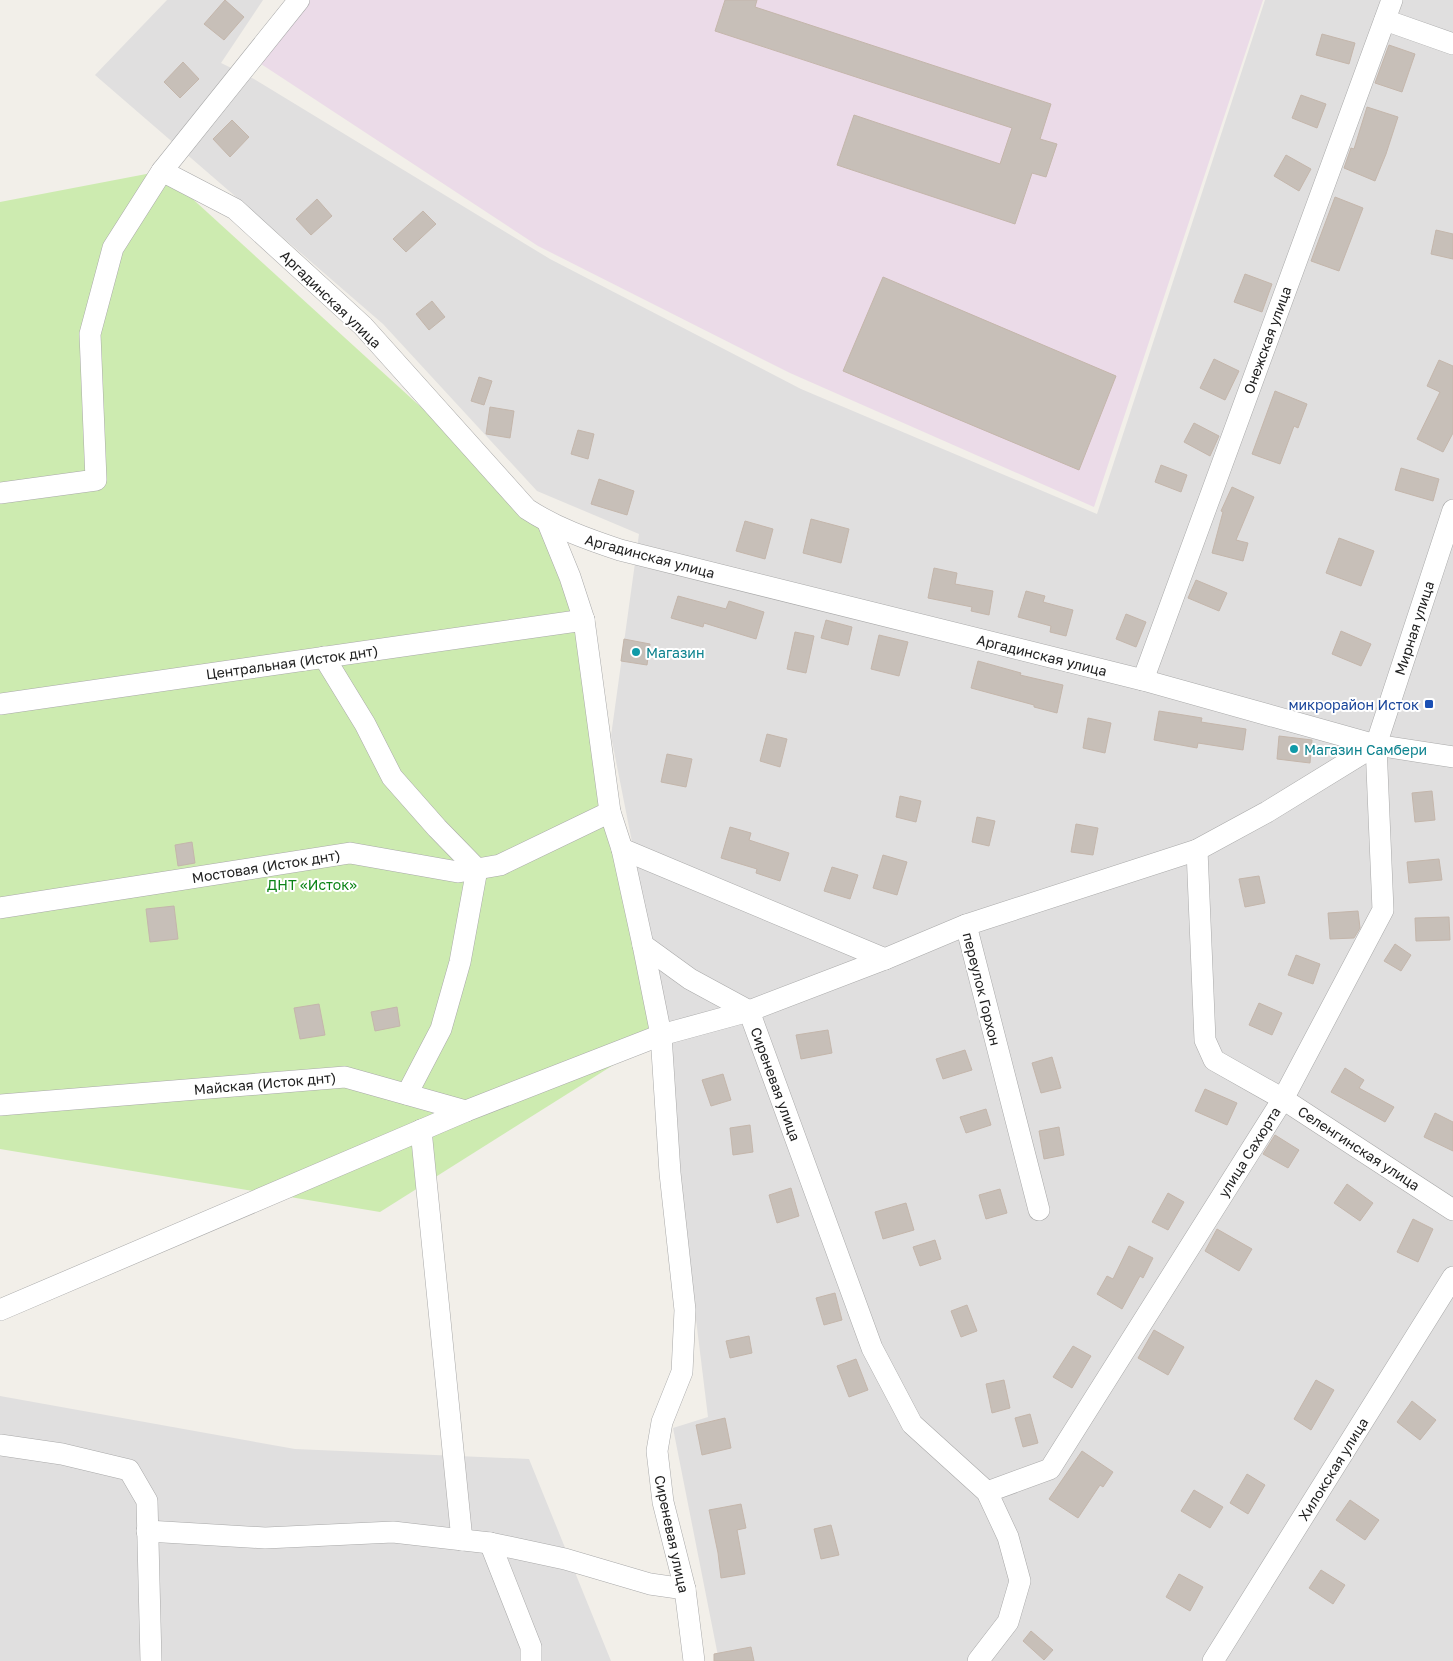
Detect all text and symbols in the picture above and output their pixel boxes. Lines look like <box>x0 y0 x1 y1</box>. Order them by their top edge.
street label: Аргадинская улица <box>277 246 385 352</box>
street label: Онежская улица <box>1240 284 1294 396</box>
street label: Аргадинская улица <box>583 531 717 581</box>
street label: Мирная улица <box>1391 579 1437 677</box>
street label: Аргадинская улица <box>975 631 1109 679</box>
street label: Центральная (Исток днт) <box>205 642 379 682</box>
place label: Магазин <box>646 644 704 661</box>
marker: Магазин <box>630 646 642 658</box>
place label: микрорайон Исток <box>1288 696 1419 713</box>
marker: микрорайон Исток <box>1423 698 1435 710</box>
place label: Магазин Самбери <box>1304 741 1427 758</box>
marker: Магазин Самбери <box>1288 743 1300 755</box>
street label: Мостовая (Исток днт) <box>191 846 341 886</box>
park label: ДНТ «Исток» <box>267 876 357 893</box>
street label: переулок Горхон <box>960 931 1004 1047</box>
street label: Сиреневая улица <box>748 1025 804 1143</box>
street label: Майская (Исток днт) <box>193 1068 337 1098</box>
street label: Селенгинская улица <box>1295 1102 1423 1194</box>
street label: улица Сахюрта <box>1214 1104 1284 1200</box>
street label: Хилокская улица <box>1295 1414 1371 1524</box>
street label: Сиреневая улица <box>651 1474 693 1594</box>

